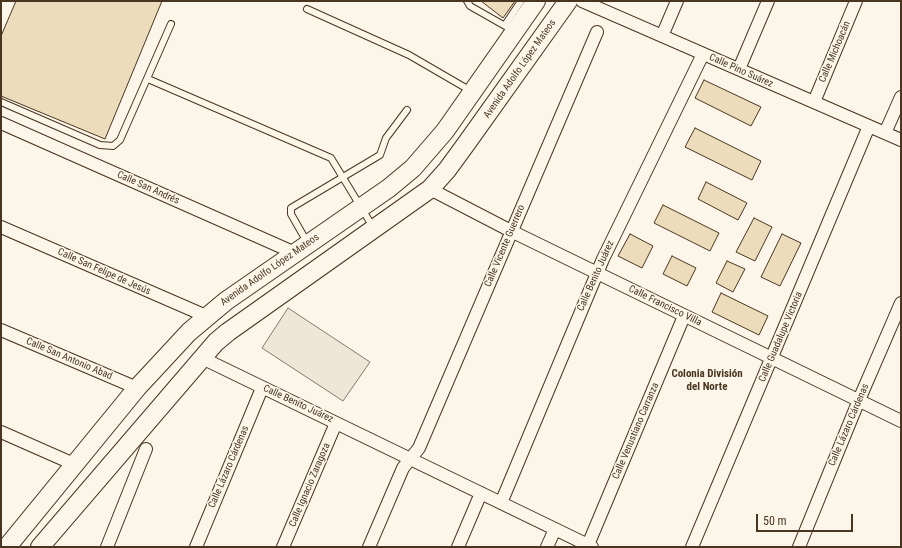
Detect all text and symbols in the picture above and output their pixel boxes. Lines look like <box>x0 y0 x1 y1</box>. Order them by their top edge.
street label: Avenida Adolfo López Mateos <box>481 17 559 121</box>
street label: Calle Michoacán <box>817 20 853 84</box>
street label: Calle Pino Suárez <box>707 52 775 90</box>
street label: Calle San Andrés <box>115 169 181 207</box>
street label: Calle Vicente Guerrero <box>482 203 528 289</box>
street label: Avenida Adolfo López Mateos <box>218 231 322 309</box>
street label: Calle Benito Juárez <box>575 239 617 313</box>
street label: Calle San Felipe de Jesús <box>56 246 152 298</box>
street label: Calle Francisco Villa <box>626 283 704 329</box>
street label: Calle Guadalupe Victoria <box>757 290 805 384</box>
street label: Calle San Antonio Abad <box>24 335 114 383</box>
district label: Colonia División del Norte <box>671 367 743 393</box>
street label: Calle Venustiano Carranza <box>610 381 662 481</box>
street label: Calle Lázaro Cárdenas <box>826 382 872 468</box>
street label: Calle Benito Juárez <box>261 383 335 425</box>
street label: Calle Lázaro Cárdenas <box>206 424 252 510</box>
street label: Calle Ignacio Zaragoza <box>287 441 333 529</box>
scale bar <box>758 506 855 532</box>
text: 50 m <box>763 514 787 528</box>

